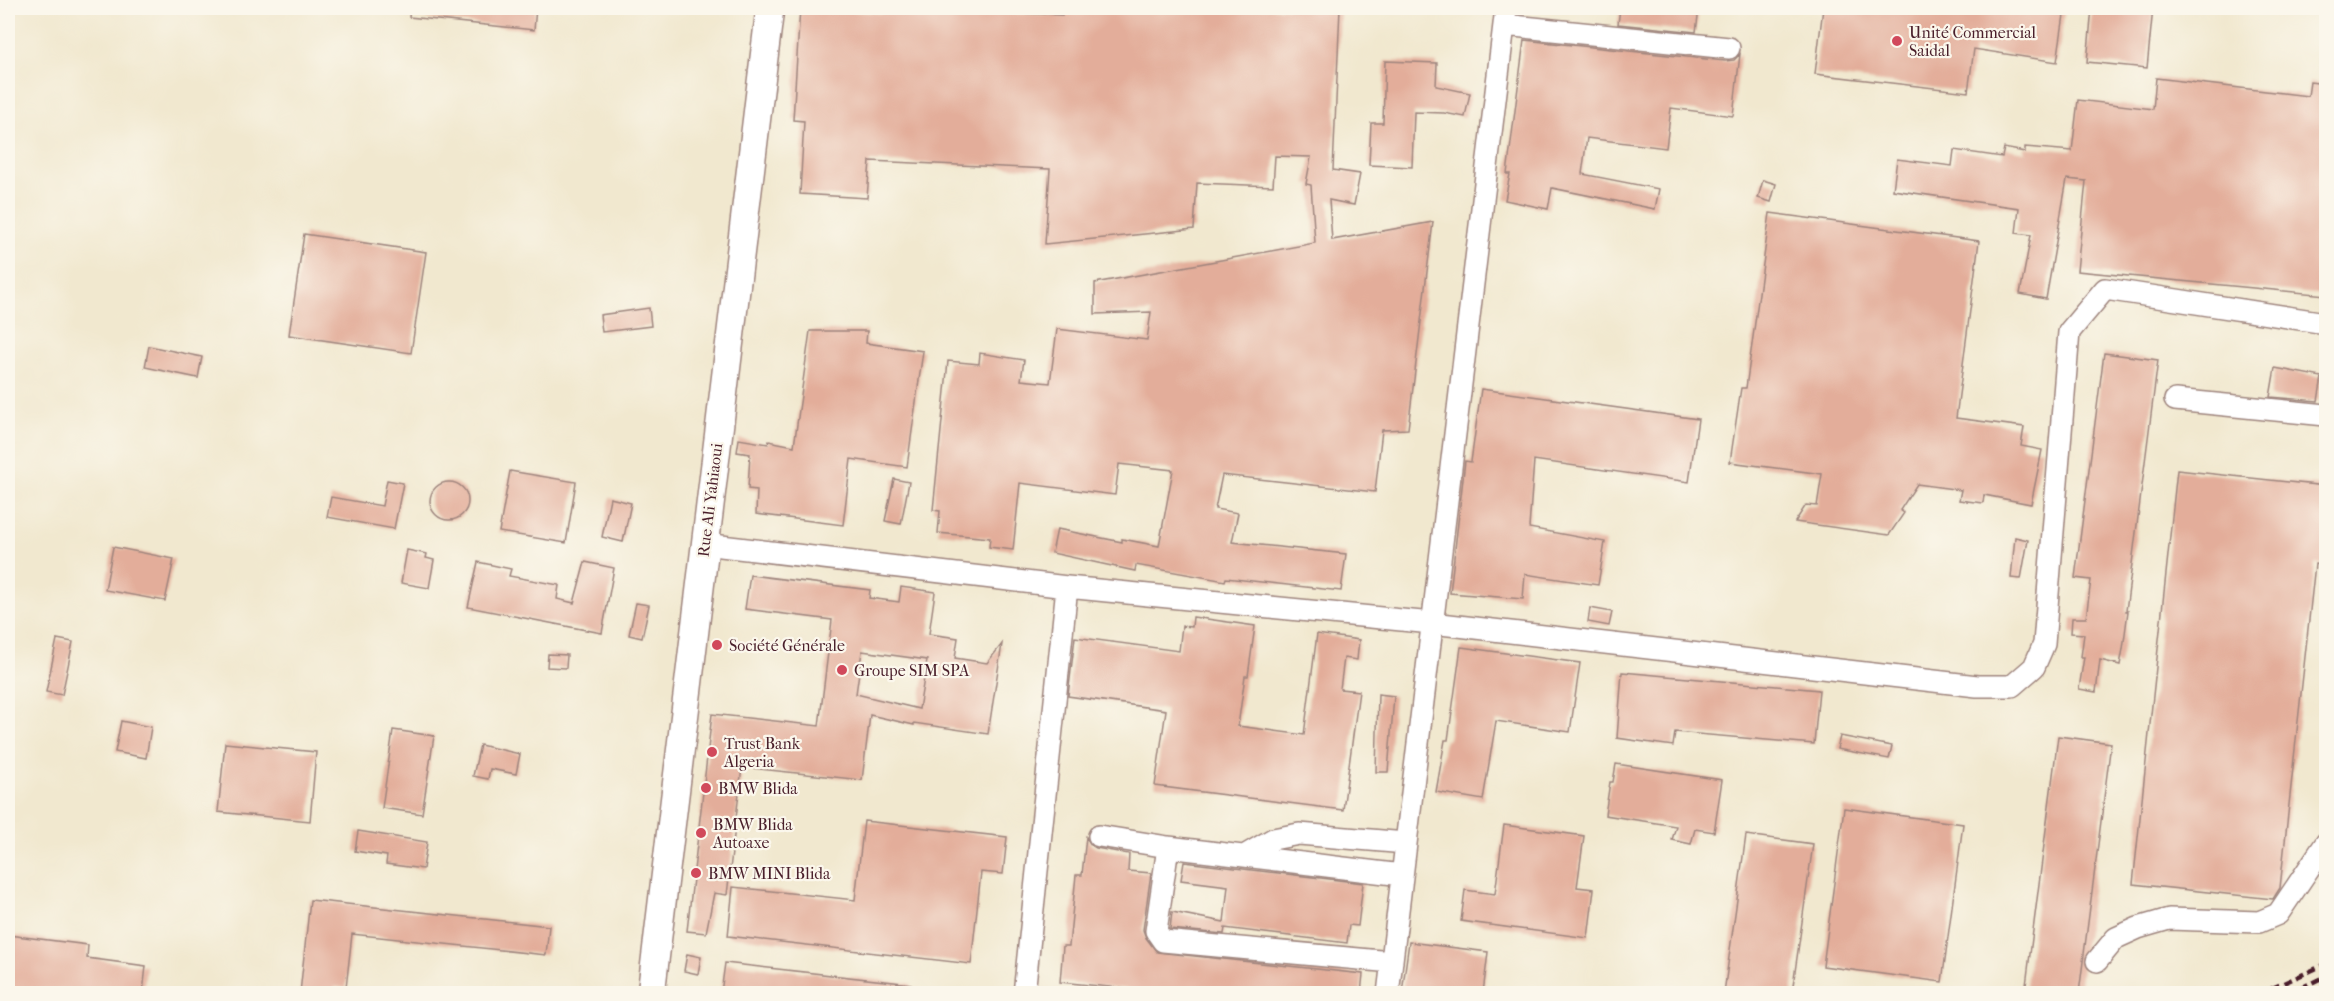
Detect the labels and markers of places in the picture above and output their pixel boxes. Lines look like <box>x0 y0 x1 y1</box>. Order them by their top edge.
place label: Unité Commercial Saidal <box>1909 23 2037 60</box>
marker: Unité Commercial Saidal <box>1890 34 1904 48</box>
place label: Société Générale <box>729 636 845 655</box>
marker: Société Générale <box>710 638 724 652</box>
place label: Groupe SIM SPA <box>854 661 970 680</box>
marker: Groupe SIM SPA <box>835 663 849 677</box>
place label: Trust Bank Algeria <box>723 734 801 771</box>
marker: Trust Bank Algeria <box>705 745 719 759</box>
place label: BMW Blida <box>718 779 798 798</box>
marker: BMW Blida <box>699 781 713 795</box>
place label: BMW Blida Autoaxe <box>712 815 793 852</box>
marker: BMW Blida Autoaxe <box>694 826 708 840</box>
place label: BMW MINI Blida <box>708 864 831 883</box>
marker: BMW MINI Blida <box>689 866 703 880</box>

